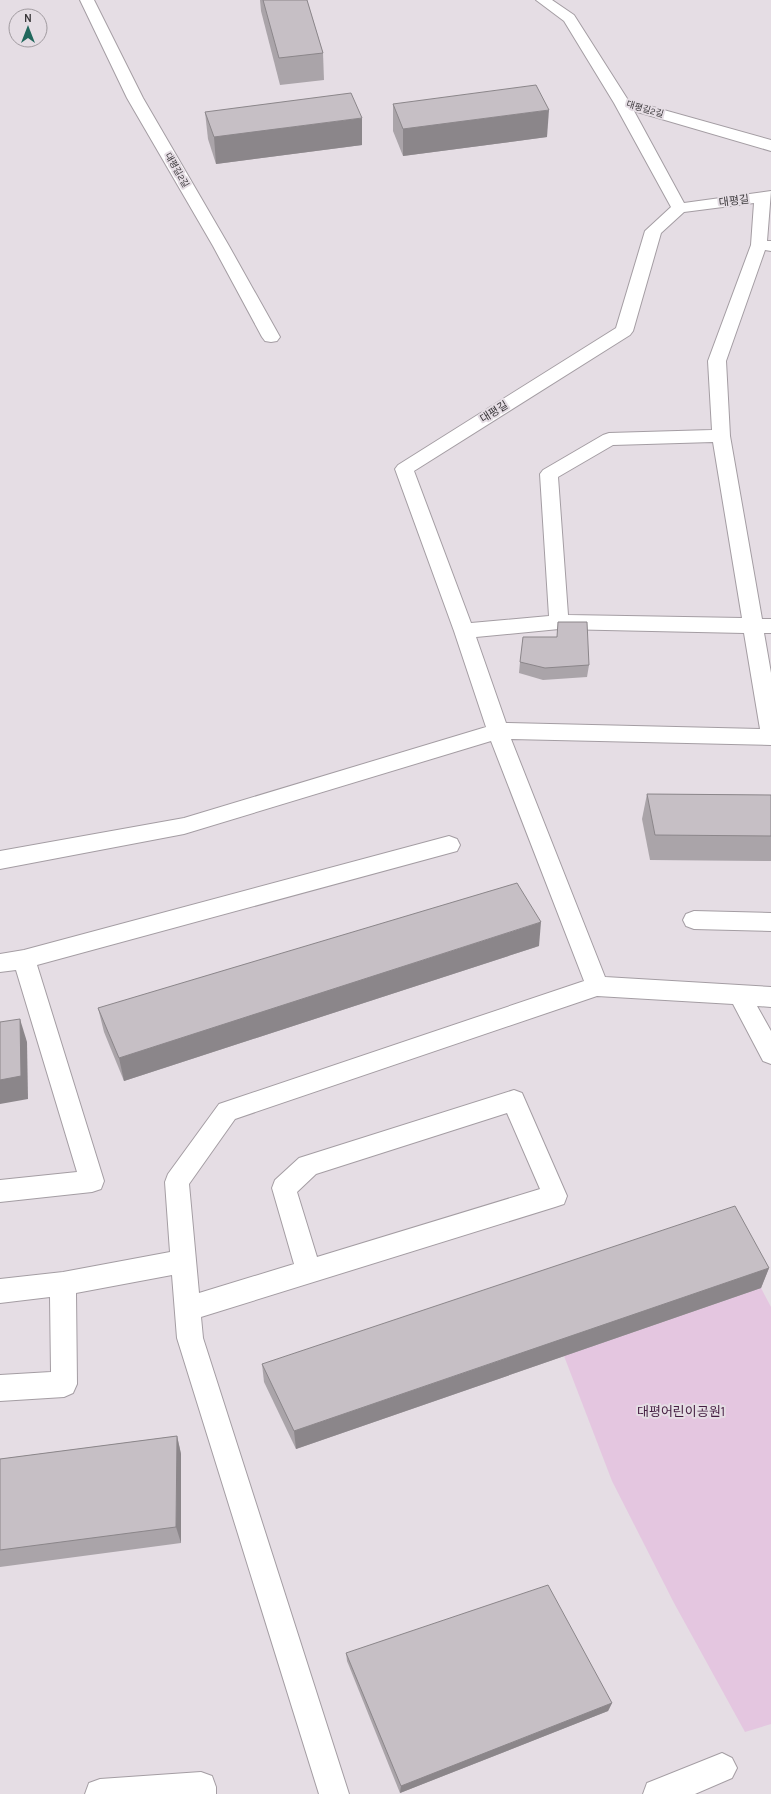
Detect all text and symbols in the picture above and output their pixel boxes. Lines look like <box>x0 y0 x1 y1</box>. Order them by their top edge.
north arrow <box>8 8 48 48</box>
text: N <box>24 12 32 25</box>
street label: 대평길2길 <box>625 99 665 119</box>
street label: 대평길2길 <box>163 151 191 189</box>
street label: 대평길 <box>718 193 750 209</box>
street label: 대평길 <box>478 398 510 426</box>
park label: 대평어린이공원1 <box>637 1404 725 1419</box>

